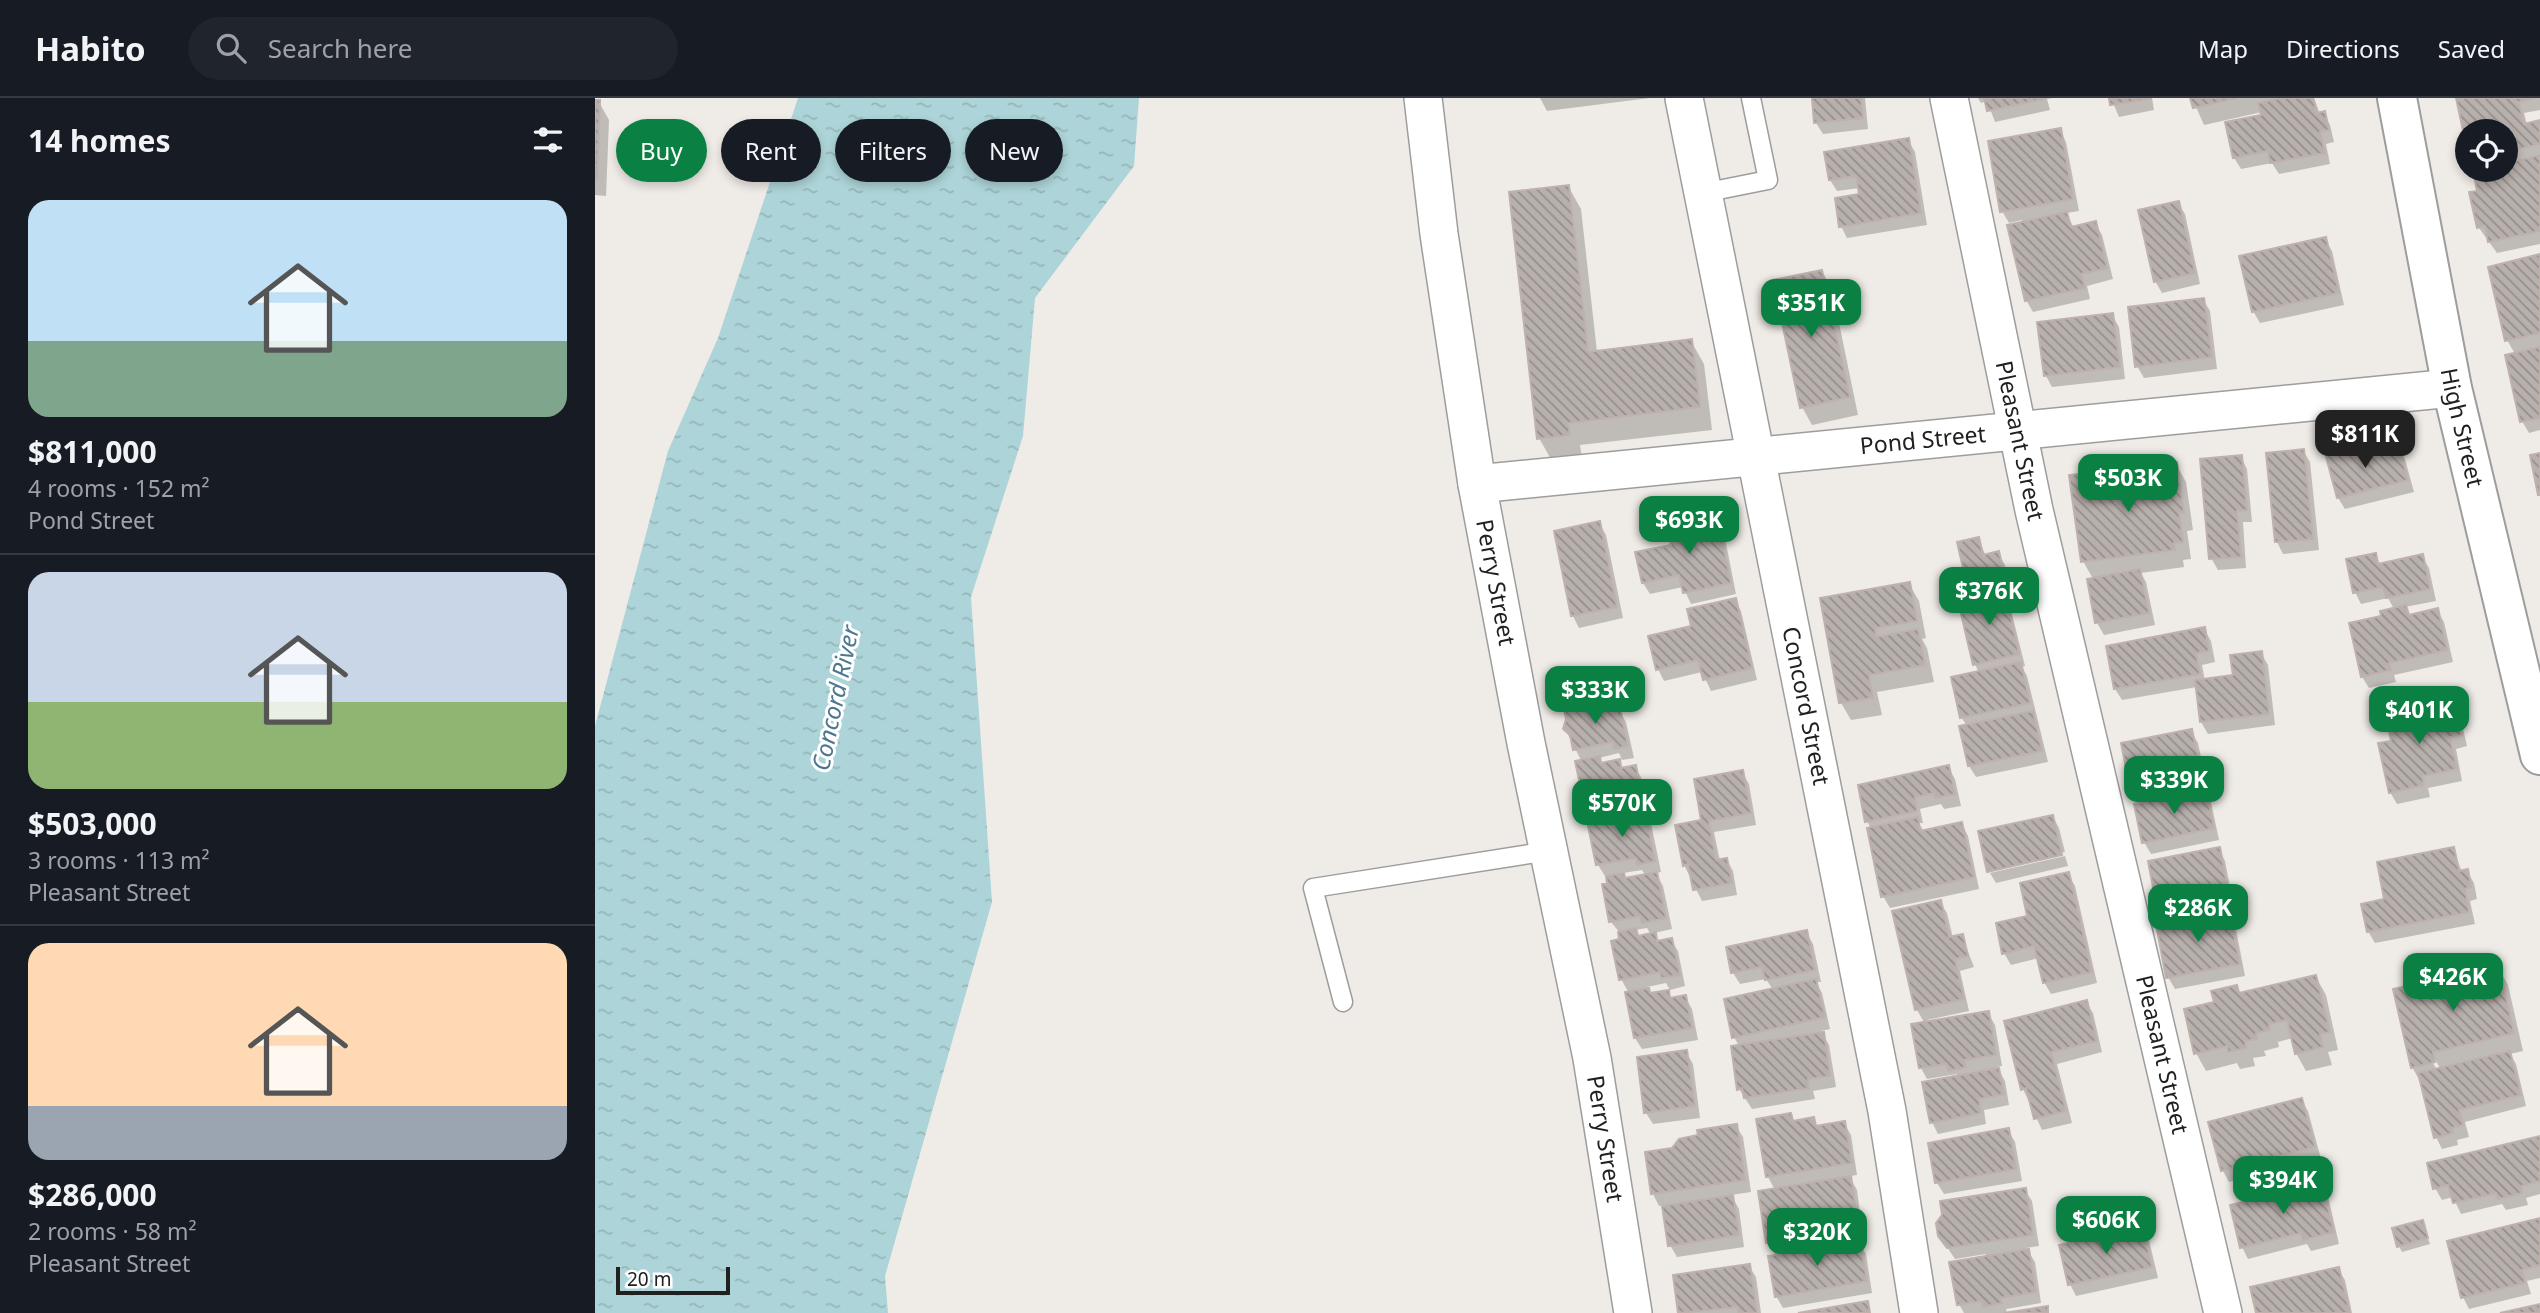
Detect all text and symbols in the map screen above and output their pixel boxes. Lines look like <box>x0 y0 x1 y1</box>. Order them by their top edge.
search box <box>188 17 678 80</box>
text: Habito <box>35 26 146 71</box>
icon: search <box>212 29 250 67</box>
text: Search here <box>268 30 412 66</box>
text: Map <box>2198 32 2248 65</box>
text: Directions <box>2286 32 2400 65</box>
text: Saved <box>2438 32 2505 65</box>
chip: Buy <box>616 119 707 182</box>
chip: Rent <box>721 119 821 182</box>
chip: Filters <box>835 119 951 182</box>
chip: New <box>965 119 1063 182</box>
map controls <box>2455 119 2518 182</box>
button: locate <box>2455 119 2518 182</box>
text: 14 homes <box>28 120 171 161</box>
icon: filters <box>529 121 567 159</box>
icon: home <box>235 245 361 371</box>
pin: $351K <box>1762 280 1860 339</box>
text: $351K <box>1777 286 1845 318</box>
street label: Pleasant Street <box>1989 358 2053 524</box>
street label: High Street <box>2434 365 2492 490</box>
pin: $811K <box>2316 410 2414 470</box>
street label: Pond Street <box>1858 417 1987 461</box>
text: $811K <box>2331 417 2399 449</box>
text: $811,000 <box>28 431 157 472</box>
pin: $503K <box>2079 454 2177 514</box>
text: $503K <box>2094 461 2162 493</box>
text: 4 rooms · 152 m² <box>28 472 210 504</box>
pin: $693K <box>1640 496 1738 556</box>
text: $693K <box>1655 503 1723 535</box>
text: Pond Street <box>28 504 154 536</box>
street label: Perry Street <box>1469 516 1524 648</box>
pin: $376K <box>1940 568 2038 627</box>
text: $376K <box>1955 574 2023 606</box>
icon: home <box>235 617 361 743</box>
water label: Concord River <box>803 621 866 773</box>
street label: Concord Street <box>1775 624 1838 788</box>
pin: $333K <box>1546 666 1644 726</box>
text: $333K <box>1561 673 1629 705</box>
pin: $401K <box>2370 686 2468 746</box>
text: $401K <box>2385 693 2453 725</box>
pin: $339K <box>2125 756 2223 816</box>
text: $339K <box>2140 763 2208 795</box>
pin: $570K <box>1573 780 1671 839</box>
text: $570K <box>1588 786 1656 818</box>
text: $503,000 <box>28 803 157 844</box>
text: 3 rooms · 113 m² <box>28 844 210 876</box>
text: Pleasant Street <box>28 876 190 908</box>
pin: $286K <box>2149 884 2247 944</box>
text: $286K <box>2164 891 2232 923</box>
pin: $426K <box>2404 954 2502 1013</box>
text: $426K <box>2419 960 2487 992</box>
street label: Pleasant Street <box>2129 971 2197 1137</box>
icon: home <box>235 988 361 1114</box>
street label: Perry Street <box>1580 1073 1632 1204</box>
pin: $394K <box>2234 1156 2332 1216</box>
text: $394K <box>2249 1163 2317 1195</box>
text: $286,000 <box>28 1174 157 1215</box>
pin: $606K <box>2057 1196 2155 1256</box>
text: $606K <box>2072 1203 2140 1235</box>
pin: $320K <box>1768 1208 1866 1268</box>
text: 2 rooms · 58 m² <box>28 1215 197 1247</box>
text: $320K <box>1783 1215 1851 1247</box>
text: Pleasant Street <box>28 1247 190 1279</box>
scale bar <box>616 1264 730 1296</box>
text: 20 m <box>627 1266 671 1292</box>

